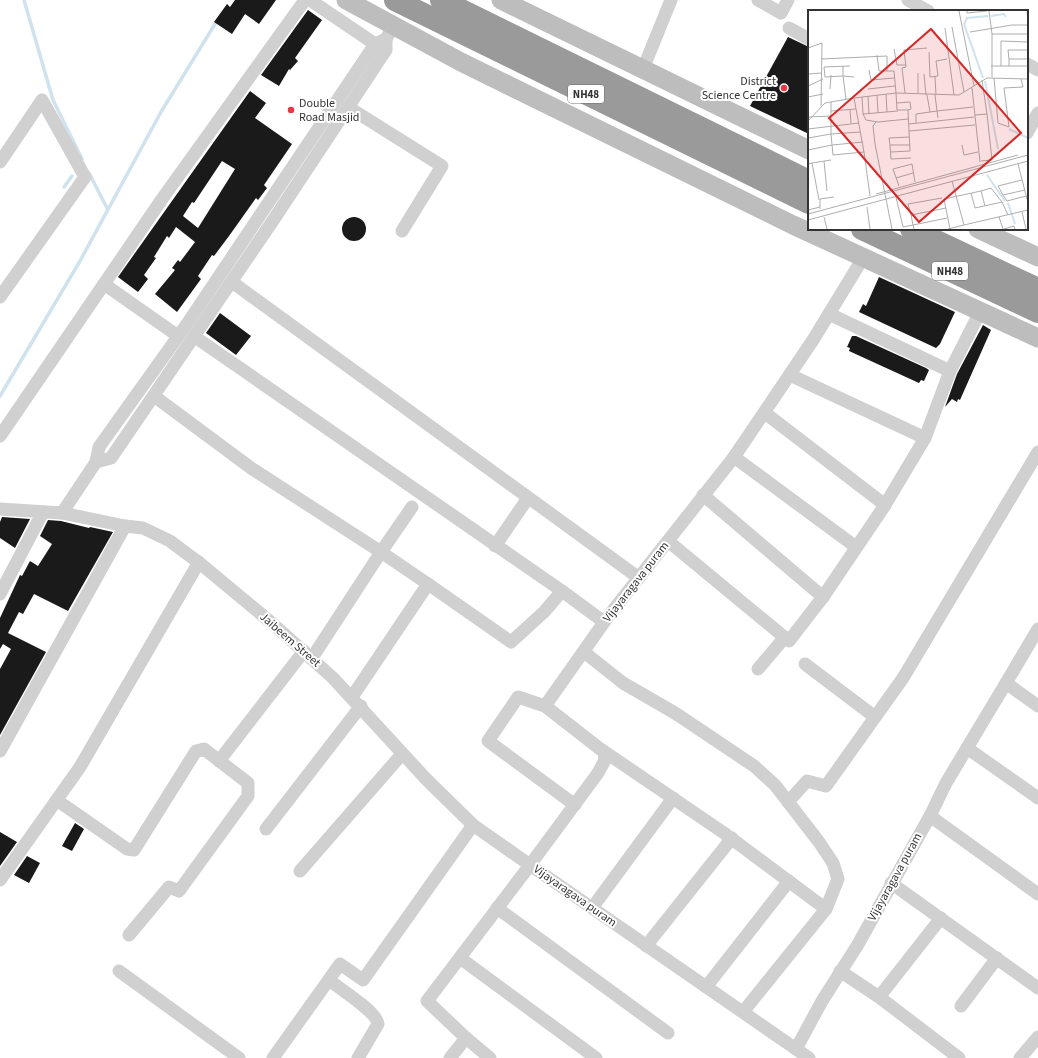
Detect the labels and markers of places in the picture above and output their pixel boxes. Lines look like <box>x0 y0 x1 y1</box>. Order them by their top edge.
place label: District Science Centre <box>702 73 776 104</box>
marker: District Science Centre <box>779 83 789 93</box>
place label: Double Road Masjid <box>299 95 360 126</box>
marker: Double Road Masjid <box>286 105 296 115</box>

